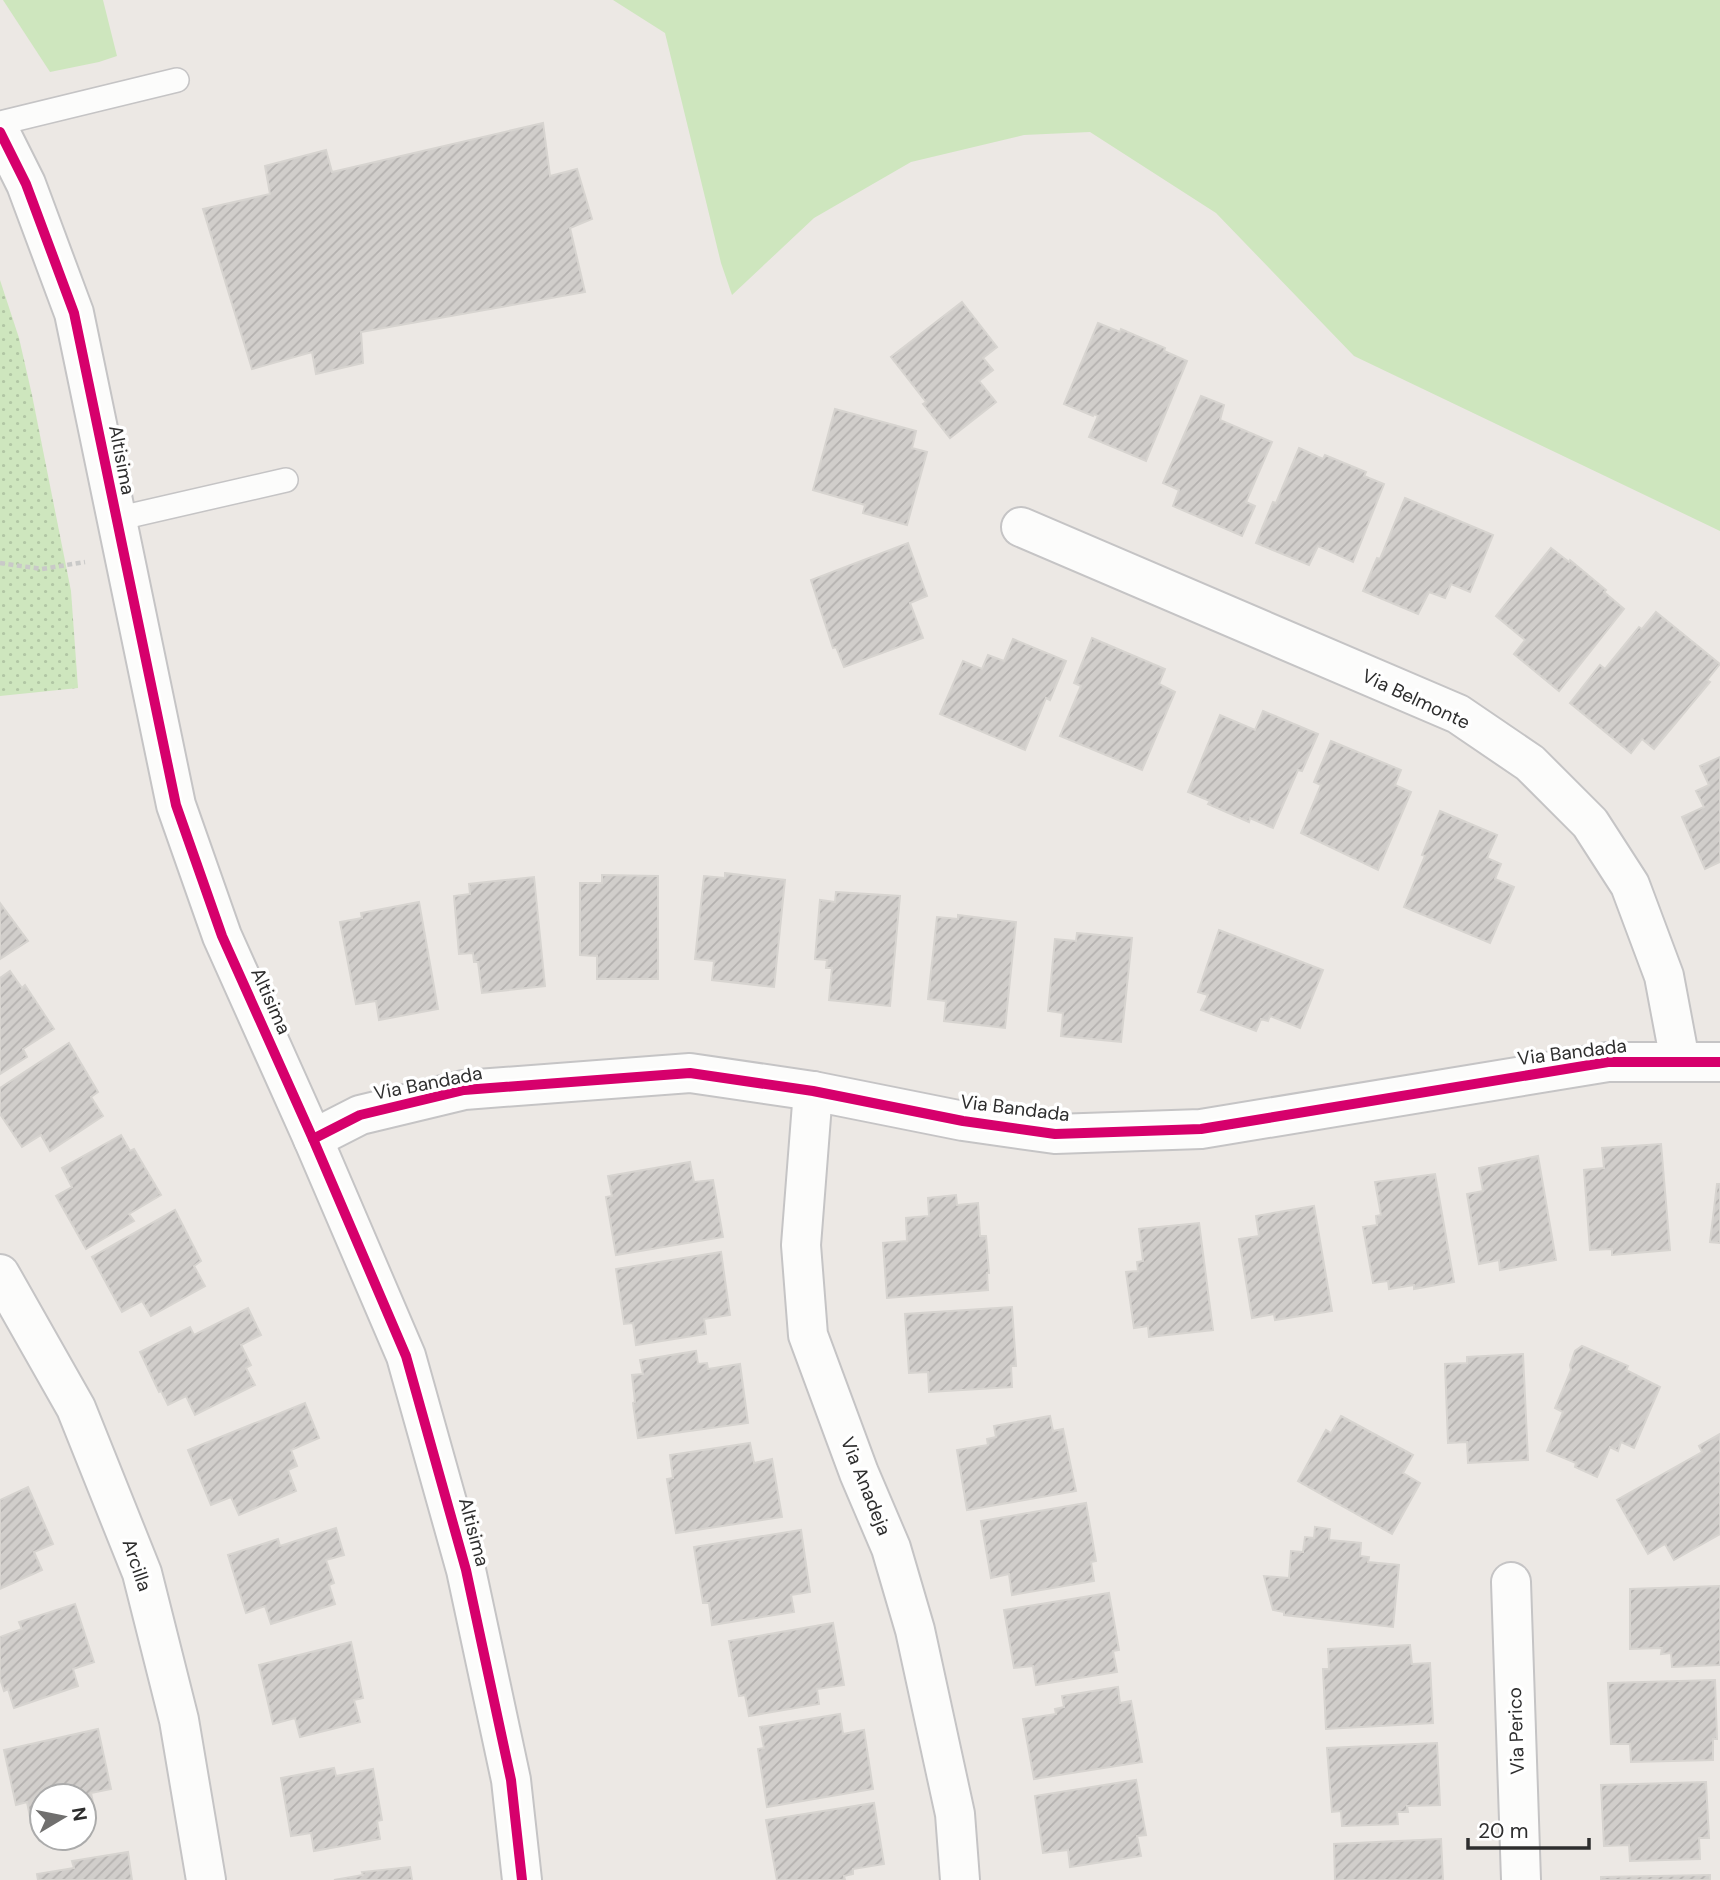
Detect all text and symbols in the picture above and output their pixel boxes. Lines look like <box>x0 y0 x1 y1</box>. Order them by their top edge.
street label: Altisima <box>103 423 141 497</box>
street label: Via Belmonte <box>1358 663 1474 735</box>
street label: Altisima <box>245 964 297 1038</box>
street label: Via Bandada <box>1516 1033 1628 1071</box>
street label: Via Bandada <box>372 1060 484 1106</box>
street label: Via Bandada <box>959 1089 1071 1127</box>
street label: Via Anadeja <box>835 1433 897 1539</box>
street label: Altisima <box>453 1495 495 1569</box>
street label: Arcilla <box>116 1536 158 1594</box>
street label: Via Perico <box>1502 1687 1530 1775</box>
north arrow <box>28 1782 98 1852</box>
text: N <box>66 1805 93 1823</box>
scale bar <box>1468 1806 1589 1850</box>
text: 20 m <box>1478 1817 1529 1845</box>

